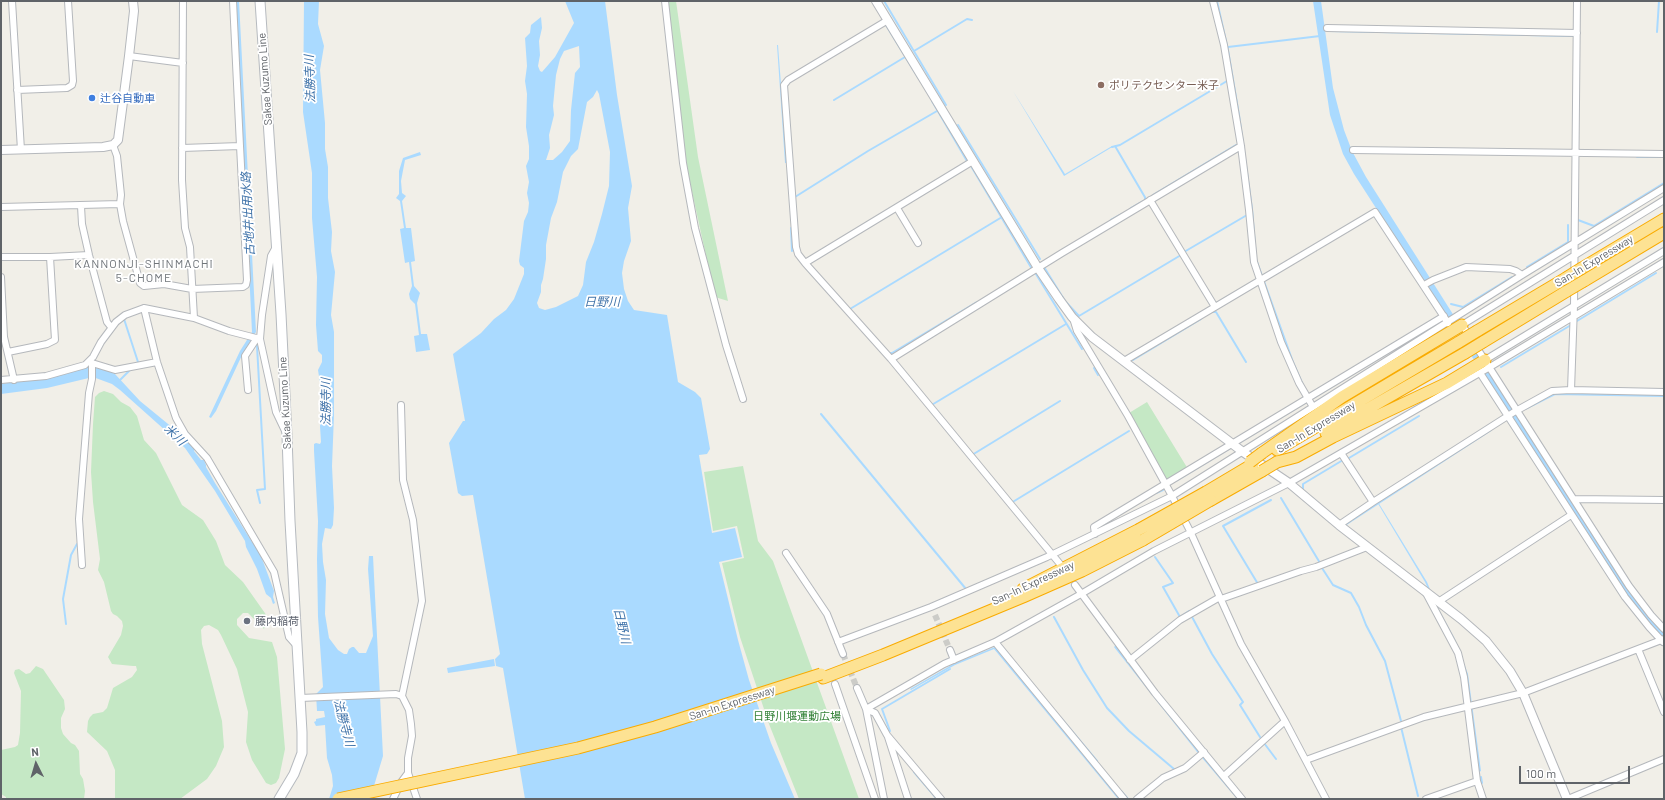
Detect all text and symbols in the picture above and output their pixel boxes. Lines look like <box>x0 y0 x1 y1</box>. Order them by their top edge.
street label: Sakae Kuzumo Line <box>255 32 275 126</box>
water label: 法勝寺川 <box>302 55 318 103</box>
place label: ポリテクセンター米子 <box>1109 78 1219 92</box>
marker: ポリテクセンター米子 <box>1096 80 1106 90</box>
place label: 辻谷自動車 <box>100 91 155 105</box>
marker: 辻谷自動車 <box>87 93 97 103</box>
water label: 古地井出用水路 <box>239 172 257 256</box>
street label: San-In Expressway <box>1552 232 1636 290</box>
district label: KANNONJI-SHINMACHI 5-CHOME <box>74 257 214 285</box>
water label: 日野川 <box>584 295 620 309</box>
street label: Sakae Kuzumo Line <box>276 356 294 450</box>
water label: 法勝寺川 <box>319 378 333 426</box>
street label: San-In Expressway <box>1274 398 1358 456</box>
water label: 米川 <box>161 421 189 449</box>
street label: San-In Expressway <box>990 558 1076 608</box>
water label: 日野川 <box>611 607 633 645</box>
place label: 藤内稲荷 <box>255 614 299 628</box>
marker: 藤内稲荷 <box>242 616 252 626</box>
street label: San-In Expressway <box>687 683 777 723</box>
water label: 法勝寺川 <box>331 698 357 748</box>
park label: 日野川堰運動広場 <box>753 709 841 723</box>
north arrow <box>16 744 56 784</box>
text: N <box>31 745 39 758</box>
scale bar <box>1521 758 1632 784</box>
text: 100 m <box>1526 766 1556 780</box>

